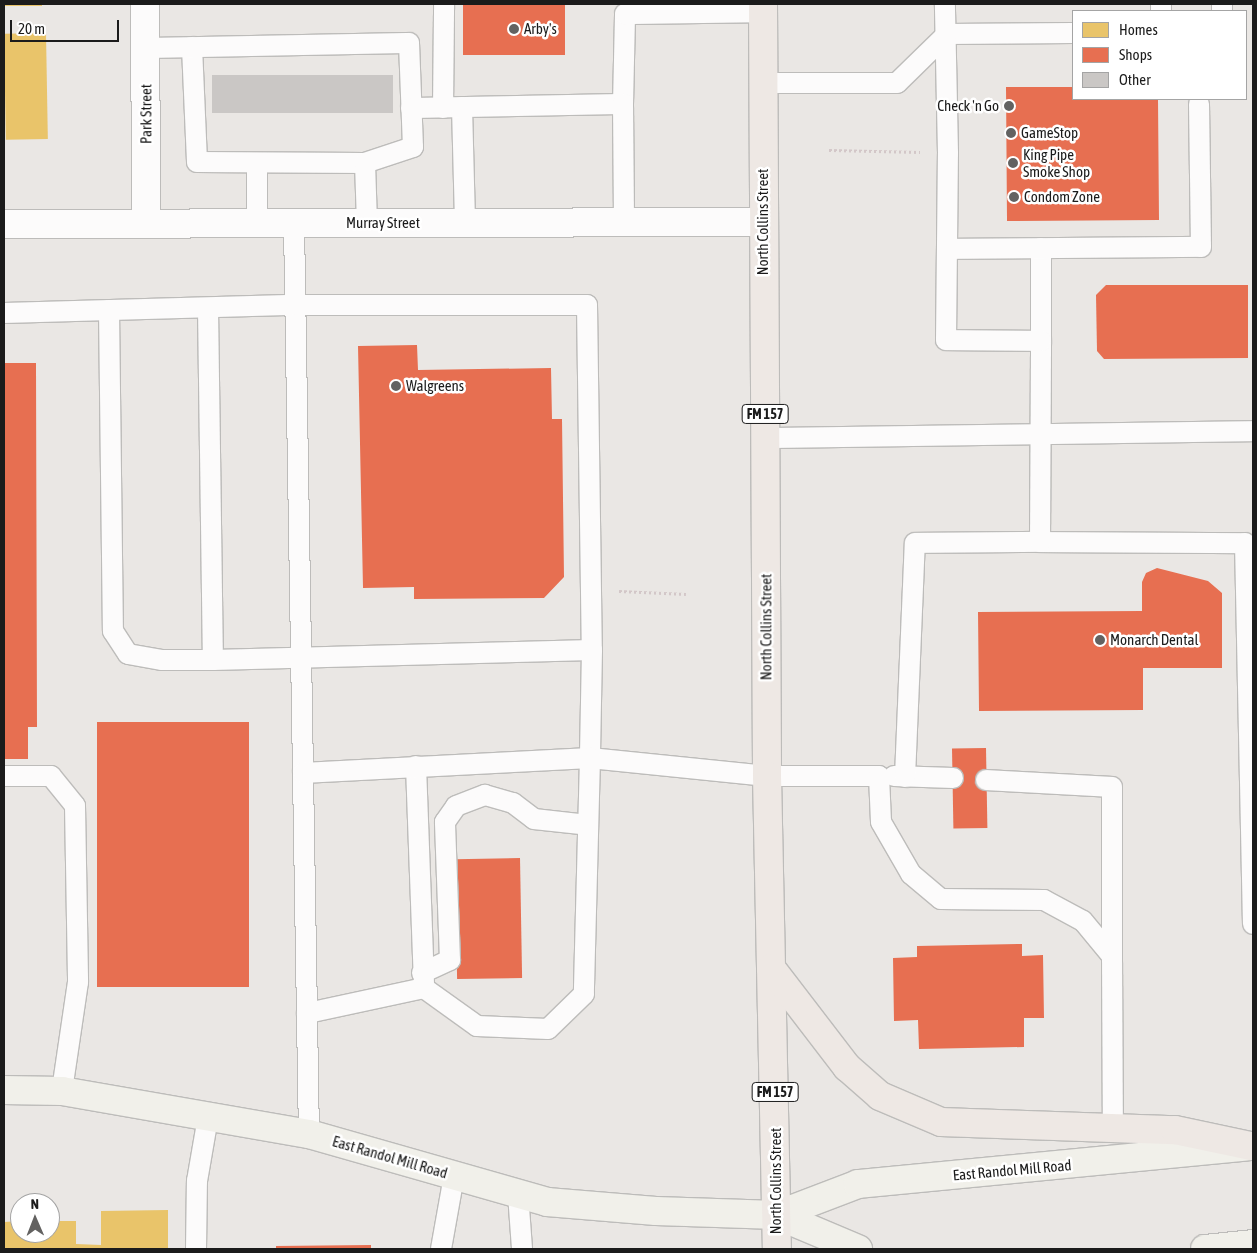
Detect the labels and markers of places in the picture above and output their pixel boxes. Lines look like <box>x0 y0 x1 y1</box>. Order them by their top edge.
place label: Arby's <box>524 20 557 38</box>
marker: Arby's <box>508 23 520 35</box>
place label: Check 'n Go <box>937 97 999 115</box>
marker: Check 'n Go <box>1003 100 1015 112</box>
place label: GameStop <box>1021 124 1078 142</box>
marker: GameStop <box>1005 127 1017 139</box>
place label: King Pipe Smoke Shop <box>1023 145 1090 180</box>
marker: King Pipe Smoke Shop <box>1007 157 1019 169</box>
place label: Condom Zone <box>1024 188 1100 206</box>
marker: Condom Zone <box>1008 191 1020 203</box>
place label: Walgreens <box>406 377 464 395</box>
marker: Walgreens <box>390 380 402 392</box>
place label: Monarch Dental <box>1110 631 1198 649</box>
marker: Monarch Dental <box>1094 634 1106 646</box>

